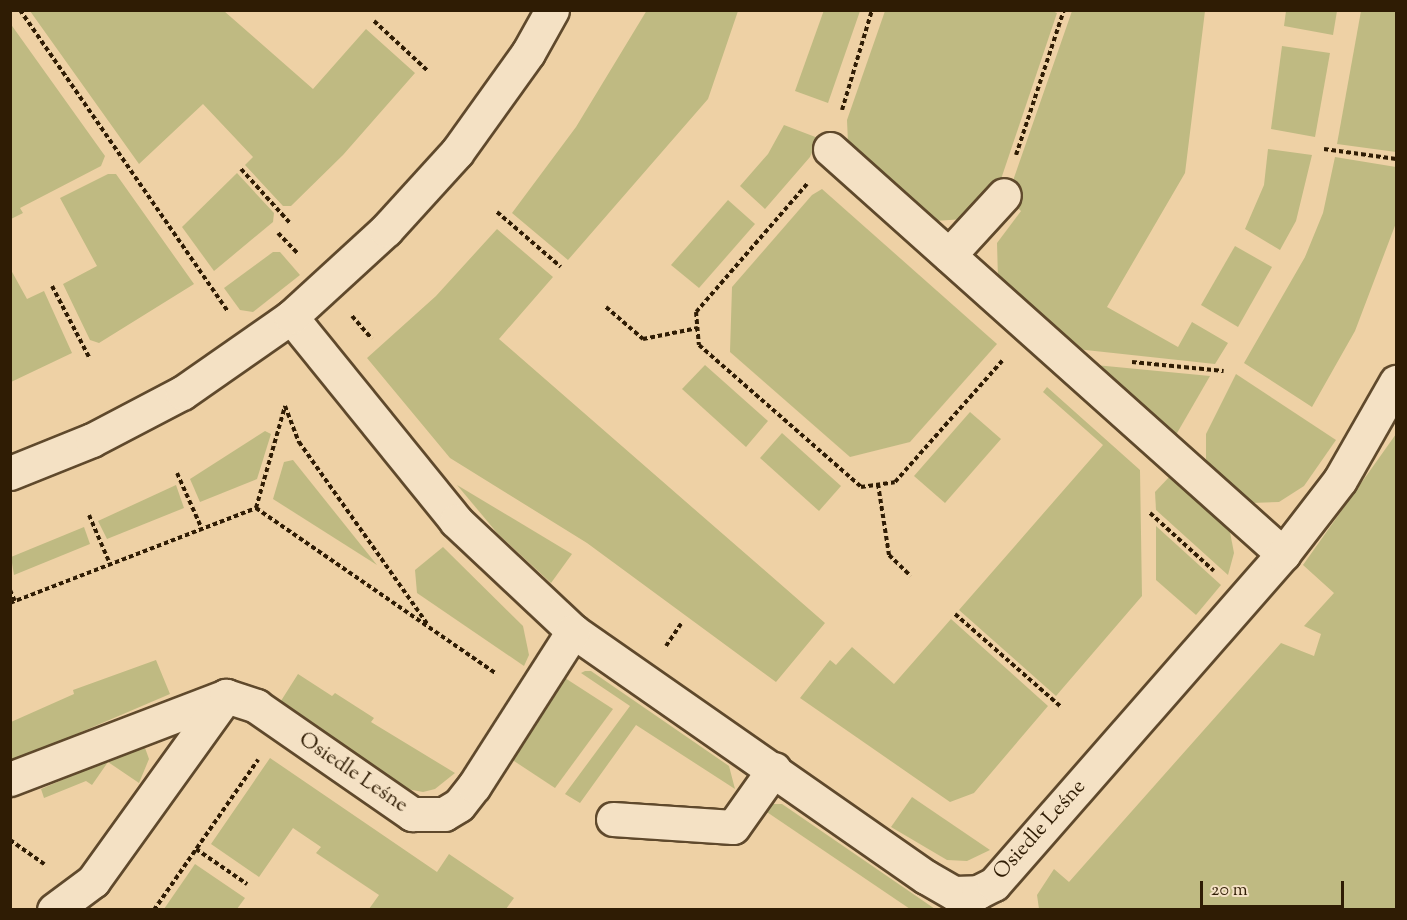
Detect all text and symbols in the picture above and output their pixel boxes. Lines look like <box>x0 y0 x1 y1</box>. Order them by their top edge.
street label: Osiedle Leśne <box>294 727 412 819</box>
street label: Osiedle Leśne <box>988 775 1092 885</box>
scale bar <box>1203 869 1347 907</box>
text: 20 m <box>1211 878 1248 904</box>

